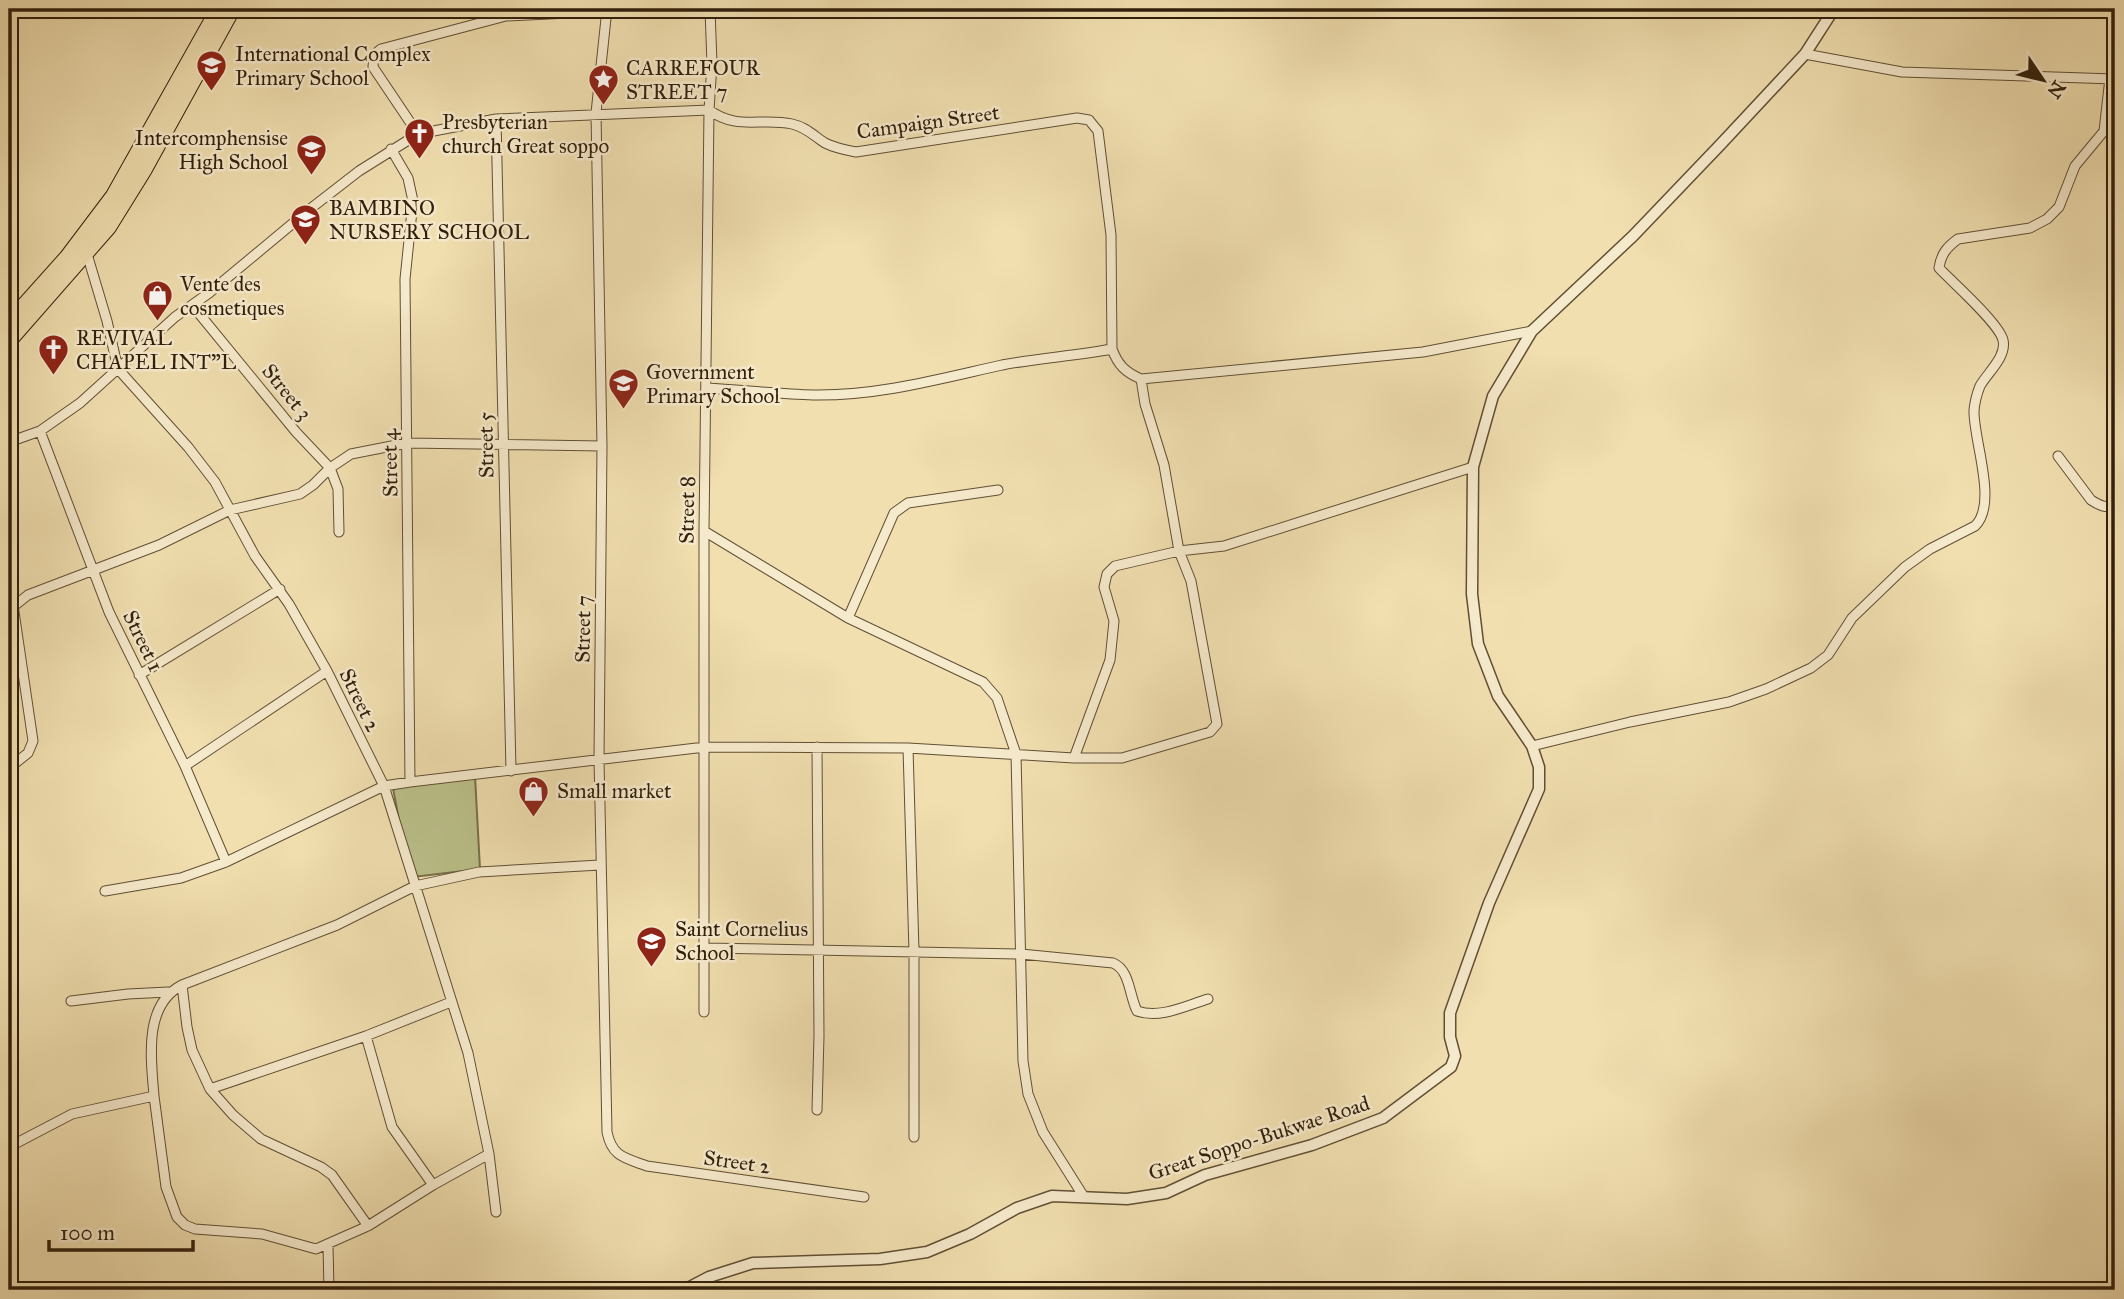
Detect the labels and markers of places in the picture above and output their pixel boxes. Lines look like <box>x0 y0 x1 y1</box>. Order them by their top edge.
place label: International Complex Primary School <box>235 41 431 91</box>
school or university icon: International Complex Primary School <box>195 49 229 93</box>
place label: CARREFOUR STREET 7 <box>626 55 761 105</box>
place icon: CARREFOUR STREET 7 <box>586 63 620 107</box>
place label: Presbyterian church Great soppo <box>442 109 610 159</box>
church icon: Presbyterian church Great soppo <box>402 117 436 161</box>
place label: Intercomphensise High School <box>135 125 288 175</box>
school or university icon: Intercomphensise High School <box>294 133 328 177</box>
place label: BAMBINO NURSERY SCHOOL <box>329 195 530 245</box>
school or university icon: BAMBINO NURSERY SCHOOL <box>289 203 323 247</box>
place label: Vente des cosmetiques <box>179 271 284 321</box>
shop icon: Vente des cosmetiques <box>140 279 174 323</box>
place label: REVIVAL CHAPEL INT"L <box>76 325 237 375</box>
church icon: REVIVAL CHAPEL INT"L <box>36 333 70 377</box>
place label: Government Primary School <box>646 359 780 409</box>
school or university icon: Government Primary School <box>606 367 640 411</box>
shop icon: Small market <box>517 774 551 818</box>
place label: Small market <box>557 778 672 804</box>
place label: Saint Cornelius School <box>675 916 808 966</box>
school or university icon: Saint Cornelius School <box>635 924 669 968</box>

